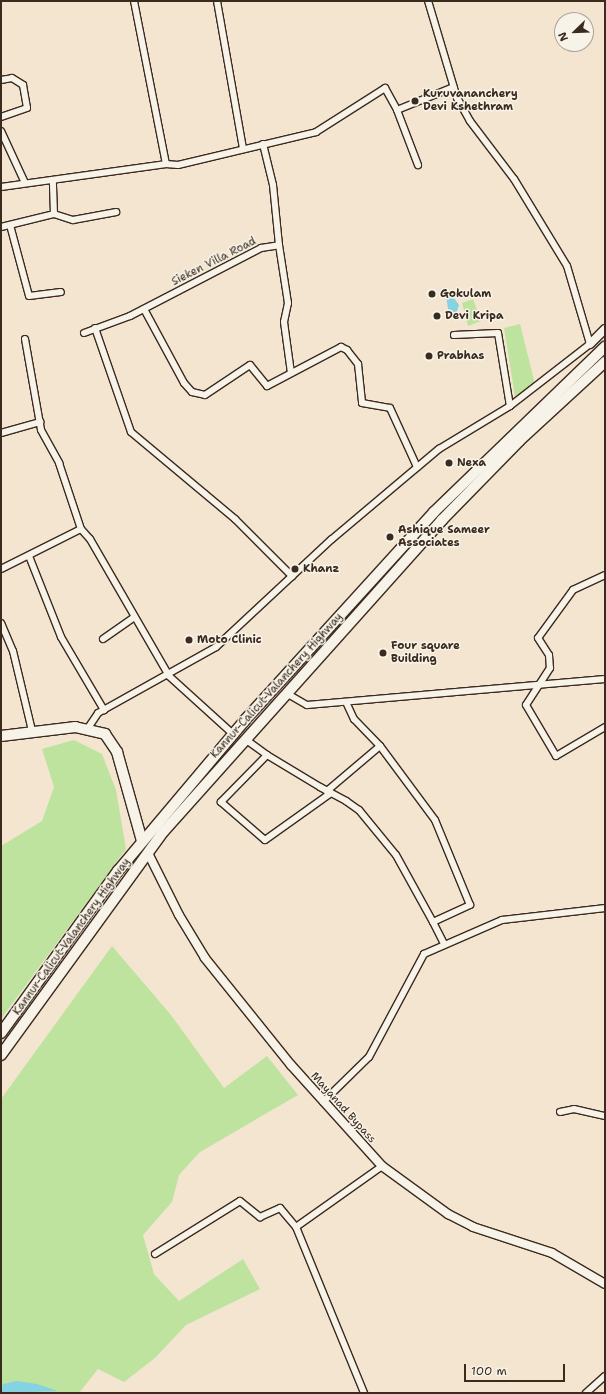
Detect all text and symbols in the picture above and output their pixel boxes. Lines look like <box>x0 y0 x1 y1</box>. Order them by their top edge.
north arrow <box>554 12 594 52</box>
text: N <box>555 30 572 43</box>
place label: Kuruvananchery Devi Kshethram <box>423 88 518 114</box>
marker: Kuruvananchery Devi Kshethram <box>410 96 420 106</box>
street label: Sieken Villa Road <box>170 235 258 289</box>
place label: Gokulam <box>440 287 491 301</box>
marker: Gokulam <box>427 289 437 299</box>
place label: Devi Kripa <box>445 309 503 323</box>
marker: Devi Kripa <box>432 311 442 321</box>
place label: Prabhas <box>437 349 484 363</box>
marker: Prabhas <box>424 351 434 361</box>
place label: Nexa <box>457 456 486 470</box>
marker: Nexa <box>444 458 454 468</box>
place label: Ashique Sameer Associates <box>398 524 490 550</box>
marker: Ashique Sameer Associates <box>385 532 395 542</box>
place label: Khanz <box>303 562 339 576</box>
marker: Khanz <box>290 564 300 574</box>
street label: Kannur-Calicut-Valanchery Highway <box>208 611 346 761</box>
place label: Moto Clinic <box>197 633 262 647</box>
marker: Moto Clinic <box>184 635 194 645</box>
place label: Four square Building <box>391 640 460 666</box>
marker: Four square Building <box>378 648 388 658</box>
street label: Kannur-Calicut-Valanchery Highway <box>11 856 133 1018</box>
street label: Mayanad Bypass <box>308 1070 378 1146</box>
scale bar <box>466 1356 567 1382</box>
text: 100 m <box>471 1363 507 1379</box>

